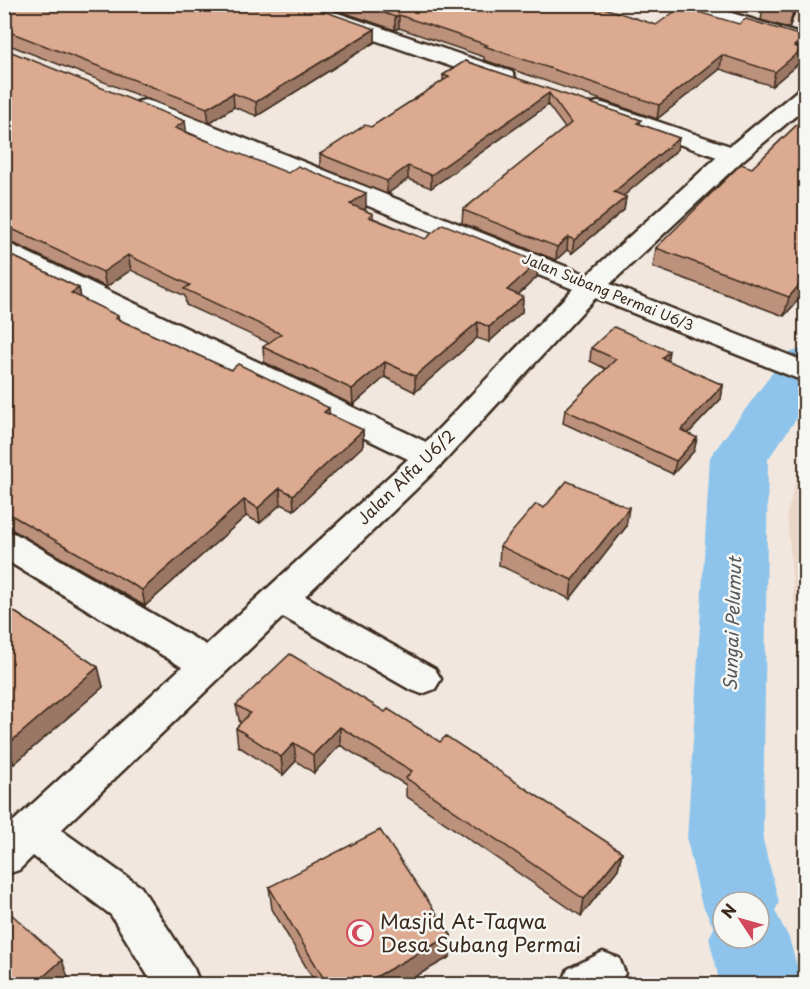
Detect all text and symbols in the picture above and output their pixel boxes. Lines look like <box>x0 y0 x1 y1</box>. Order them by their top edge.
street label: Jalan Subang Permai U6/3 <box>519 247 697 336</box>
street label: Jalan Alfa U6/2 <box>351 423 460 529</box>
water label: Sungai Pelumut <box>716 554 747 691</box>
north arrow <box>711 890 771 950</box>
text: N <box>715 898 741 923</box>
place label: Masjid At-Taqwa Desa Subang Permai <box>380 906 581 959</box>
mosque icon: Masjid At-Taqwa Desa Subang Permai <box>345 918 375 948</box>

